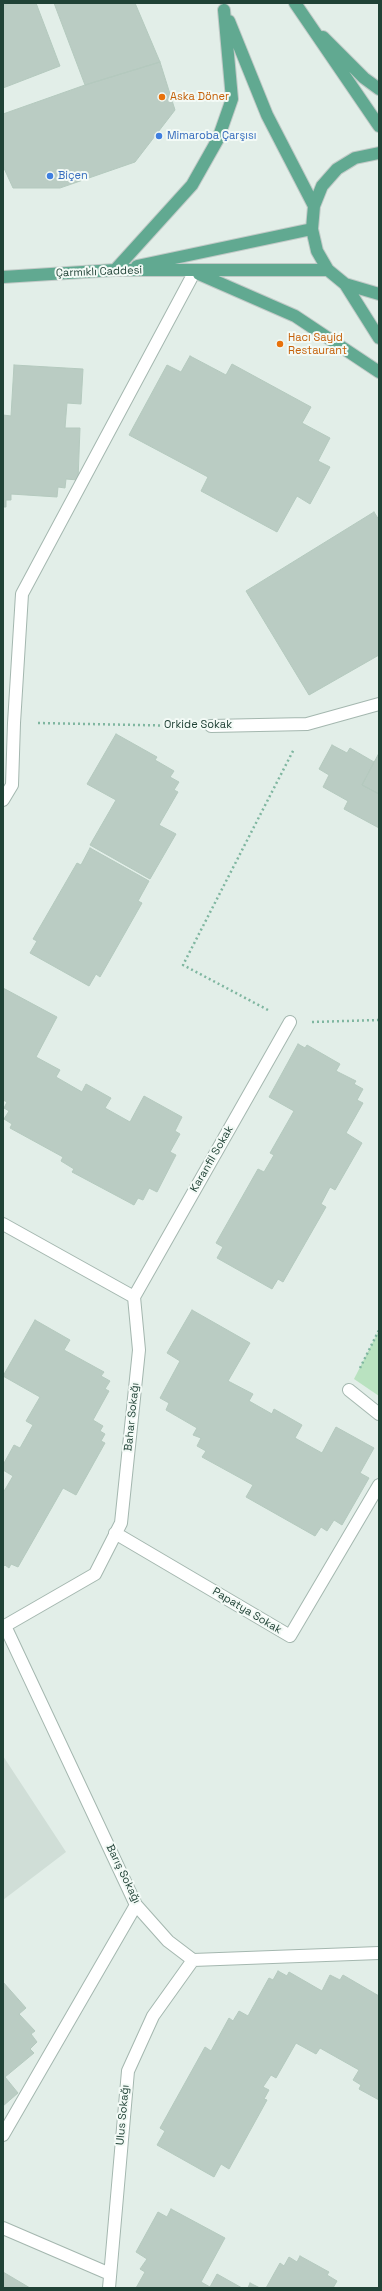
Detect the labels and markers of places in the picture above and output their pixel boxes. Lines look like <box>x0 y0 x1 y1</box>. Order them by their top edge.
place label: Aska Döner <box>170 90 229 104</box>
marker: Aska Döner <box>157 92 167 102</box>
place label: Mimaroba Çarşısı <box>167 129 256 143</box>
marker: Mimaroba Çarşısı <box>154 131 164 141</box>
place label: Biçen <box>58 169 88 183</box>
marker: Biçen <box>45 171 55 181</box>
place label: Hacı Sayid Restaurant <box>288 331 347 357</box>
marker: Hacı Sayid Restaurant <box>275 339 285 349</box>

